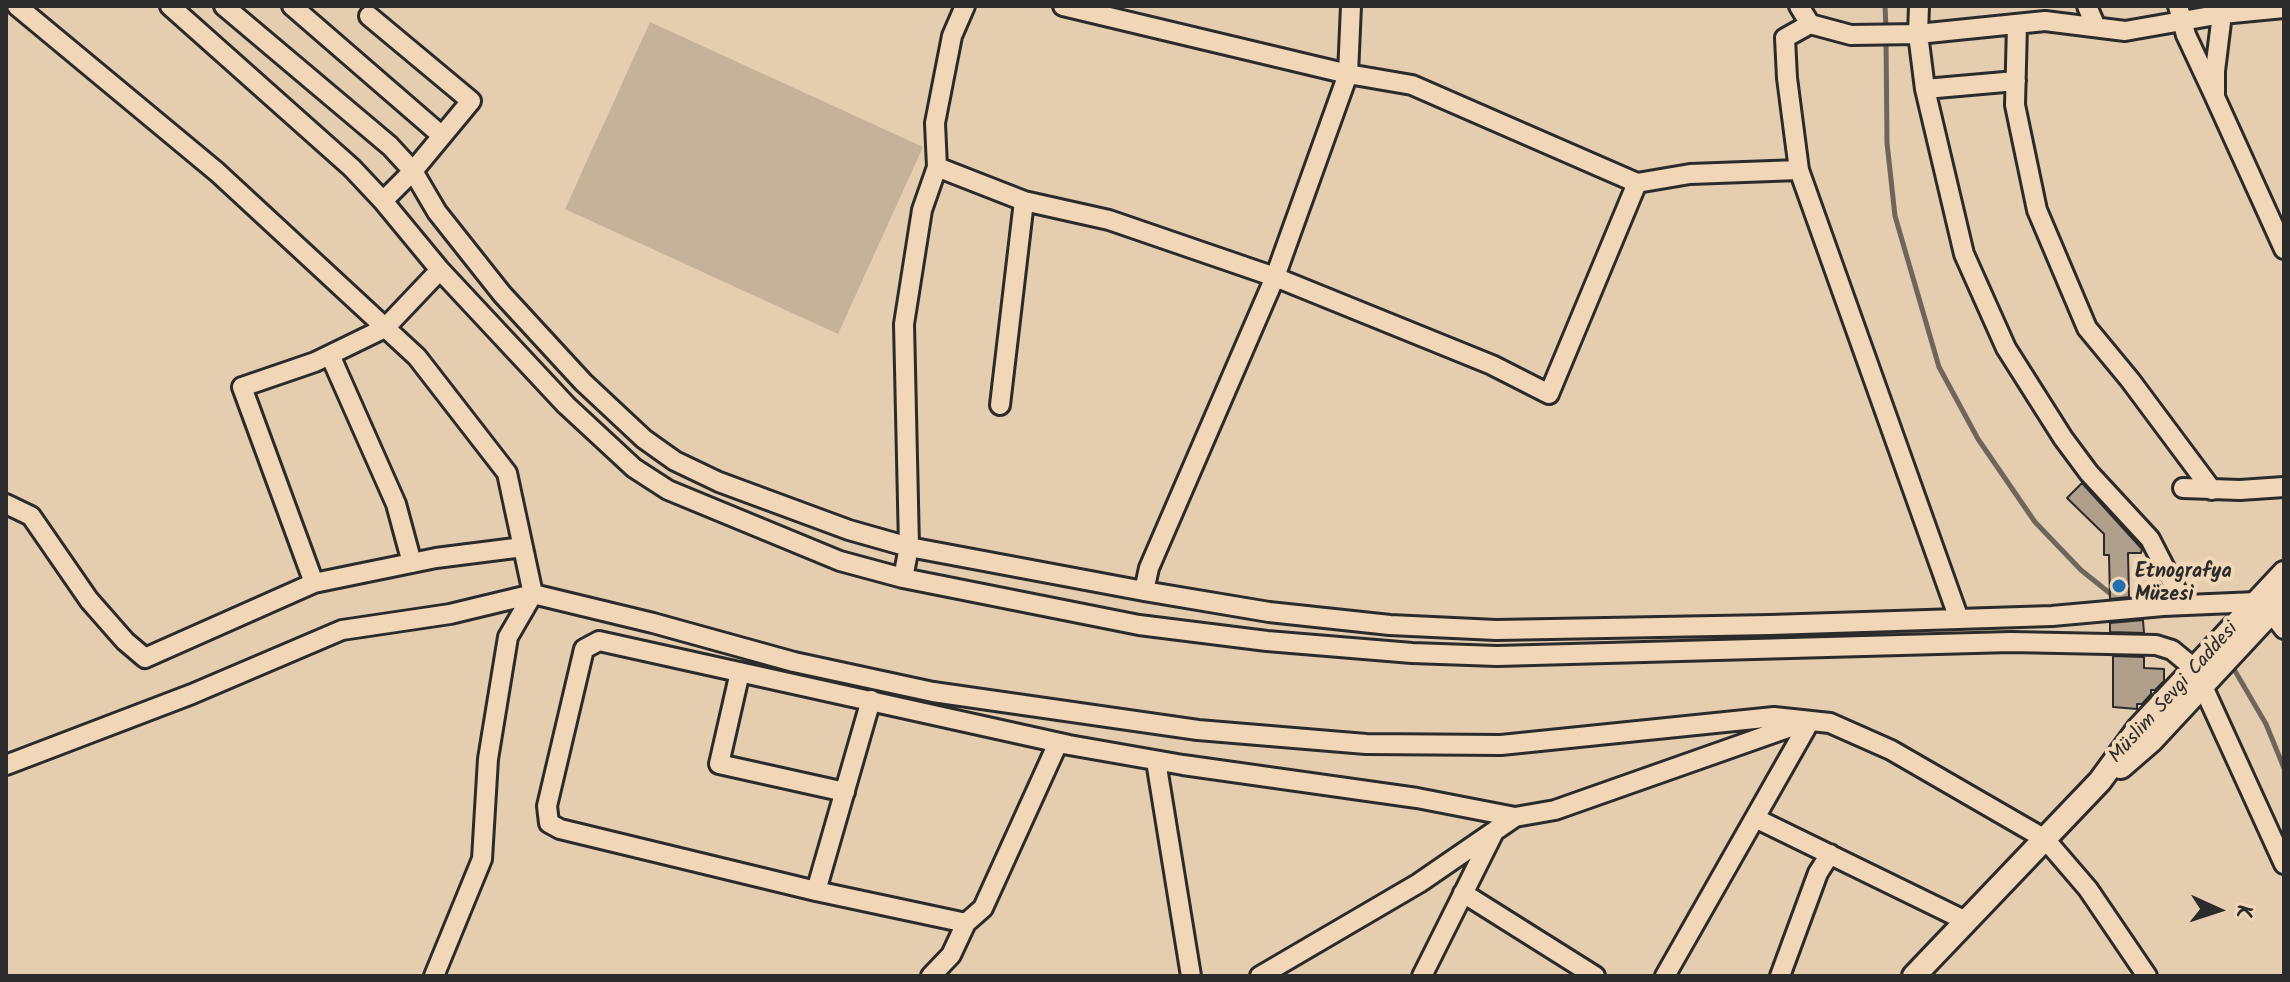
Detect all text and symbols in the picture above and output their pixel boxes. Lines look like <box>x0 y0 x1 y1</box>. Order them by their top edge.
place label: Etnografya Müzesi <box>2135 562 2232 609</box>
marker: Etnografya Müzesi <box>2110 577 2128 595</box>
street label: Müslim Sevgi Caddesi <box>2105 619 2245 769</box>
north arrow <box>2178 870 2258 950</box>
text: K <box>2225 904 2260 919</box>

